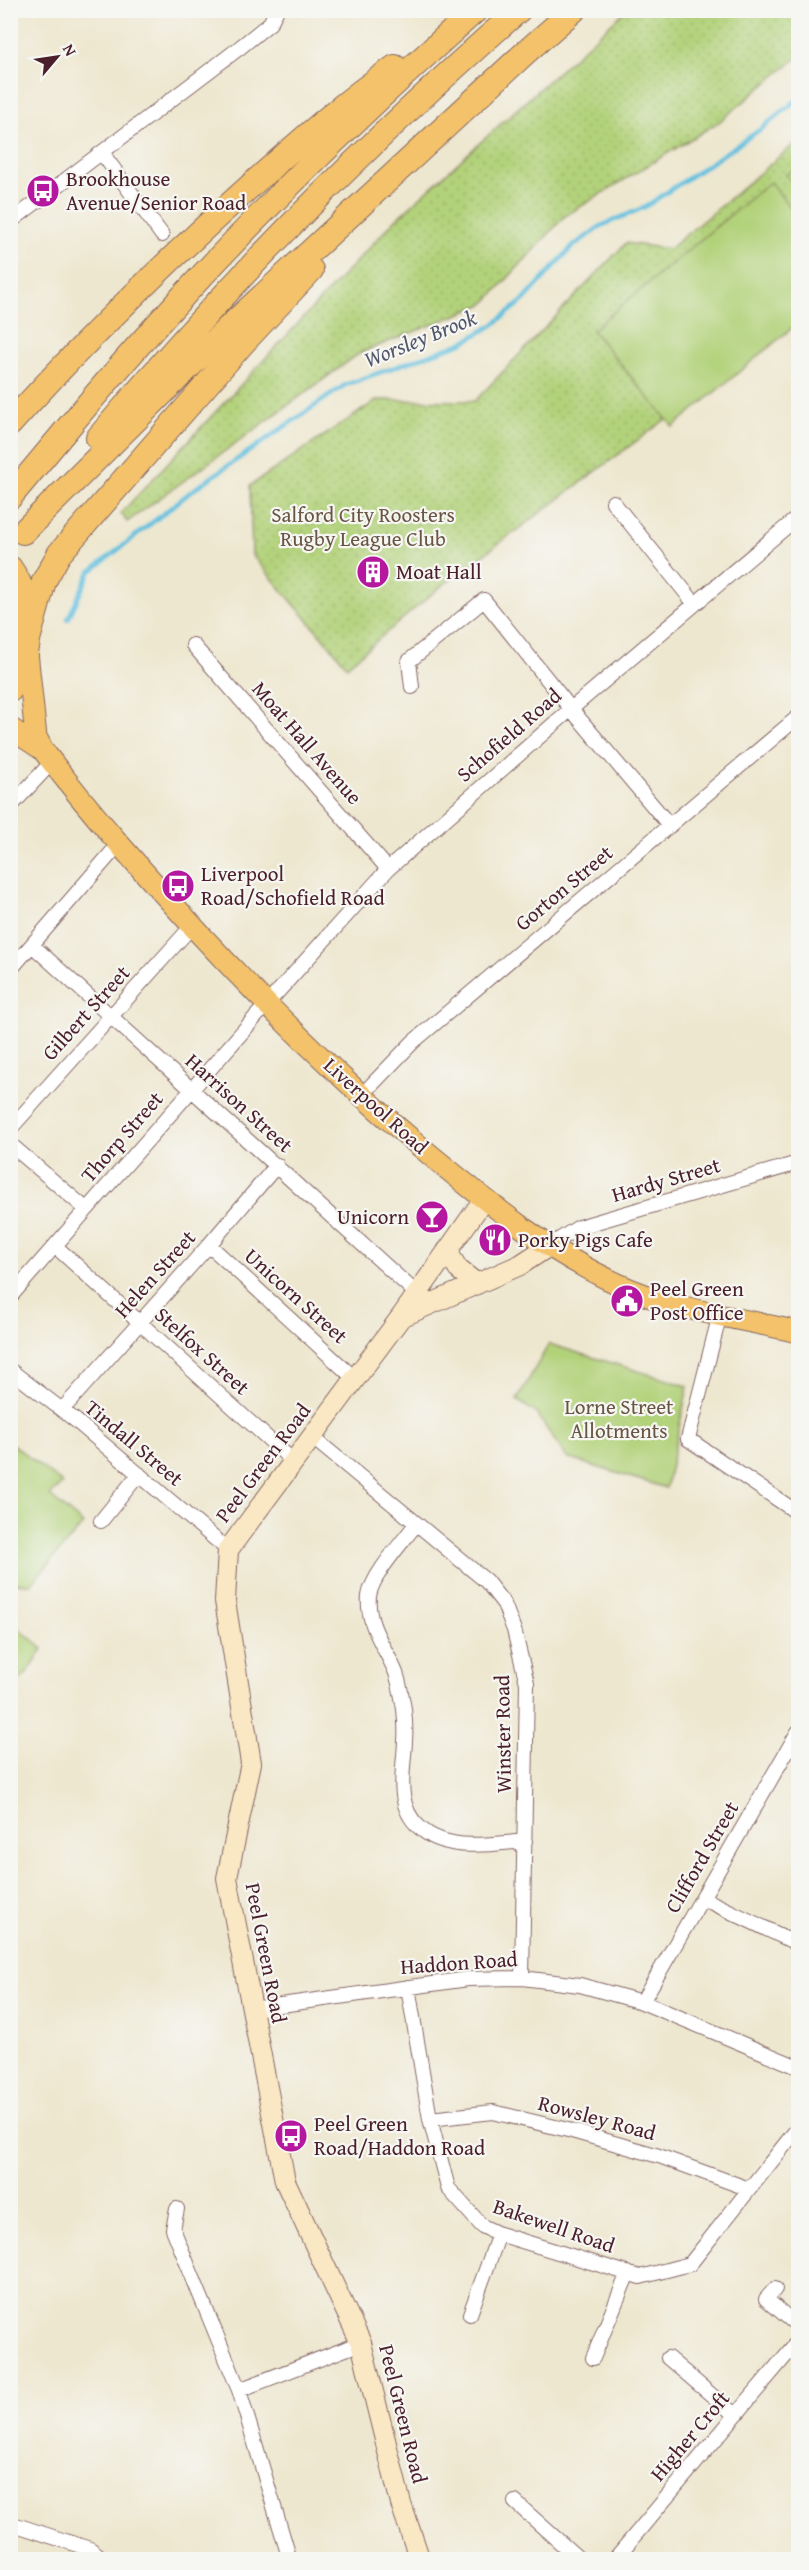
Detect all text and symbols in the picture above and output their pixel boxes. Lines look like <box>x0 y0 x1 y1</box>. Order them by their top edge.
north arrow <box>27 27 87 87</box>
text: N <box>57 39 83 60</box>
place label: Brookhouse Avenue/Senior Road <box>66 163 247 218</box>
bus stop icon: Brookhouse Avenue/Senior Road <box>25 173 61 209</box>
water label: Worsley Brook <box>359 301 482 375</box>
park label: Salford City Roosters Rugby League Club <box>271 499 455 554</box>
building icon: Moat Hall <box>355 554 391 590</box>
place label: Moat Hall <box>396 556 482 587</box>
street label: Moat Hall Avenue <box>245 674 370 811</box>
street label: Schofield Road <box>449 680 568 789</box>
street label: Gorton Street <box>508 837 620 938</box>
place label: Liverpool Road/Schofield Road <box>201 858 386 913</box>
bus stop icon: Liverpool Road/Schofield Road <box>160 868 196 904</box>
street label: Gilbert Street <box>34 958 137 1067</box>
street label: Harrison Street <box>179 1046 301 1160</box>
street label: Liverpool Road <box>317 1050 436 1162</box>
street label: Thorp Street <box>73 1084 170 1189</box>
street label: Hardy Street <box>608 1149 724 1210</box>
bar icon: Unicorn <box>414 1199 450 1235</box>
place label: Unicorn <box>337 1201 409 1232</box>
street label: Helen Street <box>107 1222 203 1325</box>
restaurant icon: Porky Pigs Cafe <box>477 1222 513 1258</box>
place label: Porky Pigs Cafe <box>518 1224 653 1255</box>
street label: Unicorn Street <box>238 1241 355 1351</box>
place label: Peel Green Post Office <box>650 1273 744 1328</box>
public building icon: Peel Green Post Office <box>609 1283 645 1319</box>
street label: Stelfox Street <box>148 1299 257 1402</box>
park label: Lorne Street Allotments <box>565 1391 674 1446</box>
street label: Tindall Street <box>78 1392 191 1493</box>
street label: Peel Green Road <box>207 1396 318 1529</box>
street label: Winster Road <box>486 1674 519 1793</box>
street label: Clifford Street <box>657 1794 746 1919</box>
street label: Peel Green Road <box>238 1880 295 2026</box>
street label: Haddon Road <box>399 1943 519 1982</box>
street label: Rowsley Road <box>535 2087 660 2148</box>
place label: Peel Green Road/Haddon Road <box>314 2108 486 2163</box>
bus stop icon: Peel Green Road/Haddon Road <box>273 2118 309 2154</box>
street label: Bakewell Road <box>489 2190 620 2261</box>
street label: Peel Green Road <box>371 2341 436 2487</box>
street label: Higher Croft <box>642 2383 737 2488</box>

